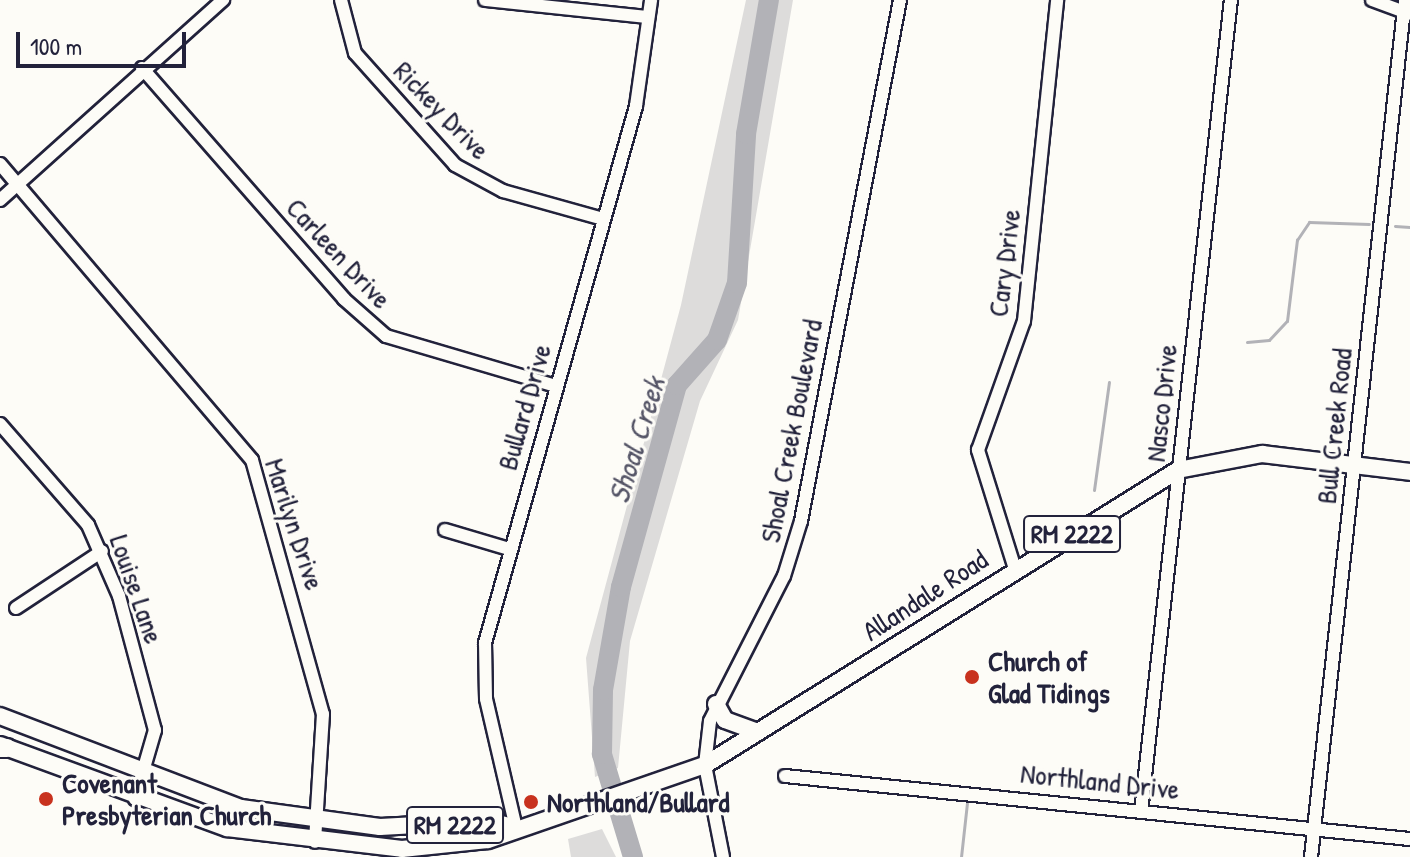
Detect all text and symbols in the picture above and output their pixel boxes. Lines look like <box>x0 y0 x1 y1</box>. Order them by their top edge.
scale bar <box>20 16 190 66</box>
text: 100 m <box>30 30 82 62</box>
street label: Rickey Drive <box>387 54 497 166</box>
street label: Carleen Drive <box>279 191 399 315</box>
street label: Cary Drive <box>981 207 1027 319</box>
street label: Shoal Creek Boulevard <box>753 317 829 545</box>
street label: Bullard Drive <box>490 340 558 474</box>
street label: Nasco Drive <box>1138 343 1184 463</box>
street label: Bull Creek Road <box>1309 347 1359 505</box>
water label: Shoal Creek <box>600 373 672 507</box>
street label: Marilyn Drive <box>258 454 332 594</box>
road number: RM 2222 <box>1022 512 1122 556</box>
street label: Louise Lane <box>103 530 171 648</box>
street label: Allandale Road <box>856 542 994 648</box>
place label: Church of Glad Tidings <box>988 644 1110 710</box>
marker: Church of Glad Tidings <box>963 668 981 686</box>
street label: Northland Drive <box>1019 756 1181 806</box>
place label: Covenant Presbyterian Church <box>62 766 271 832</box>
place label: Northland/Bullard <box>547 785 729 819</box>
marker: Covenant Presbyterian Church <box>37 790 55 808</box>
marker: Northland/Bullard <box>522 793 540 811</box>
road number: RM 2222 <box>405 803 505 847</box>

